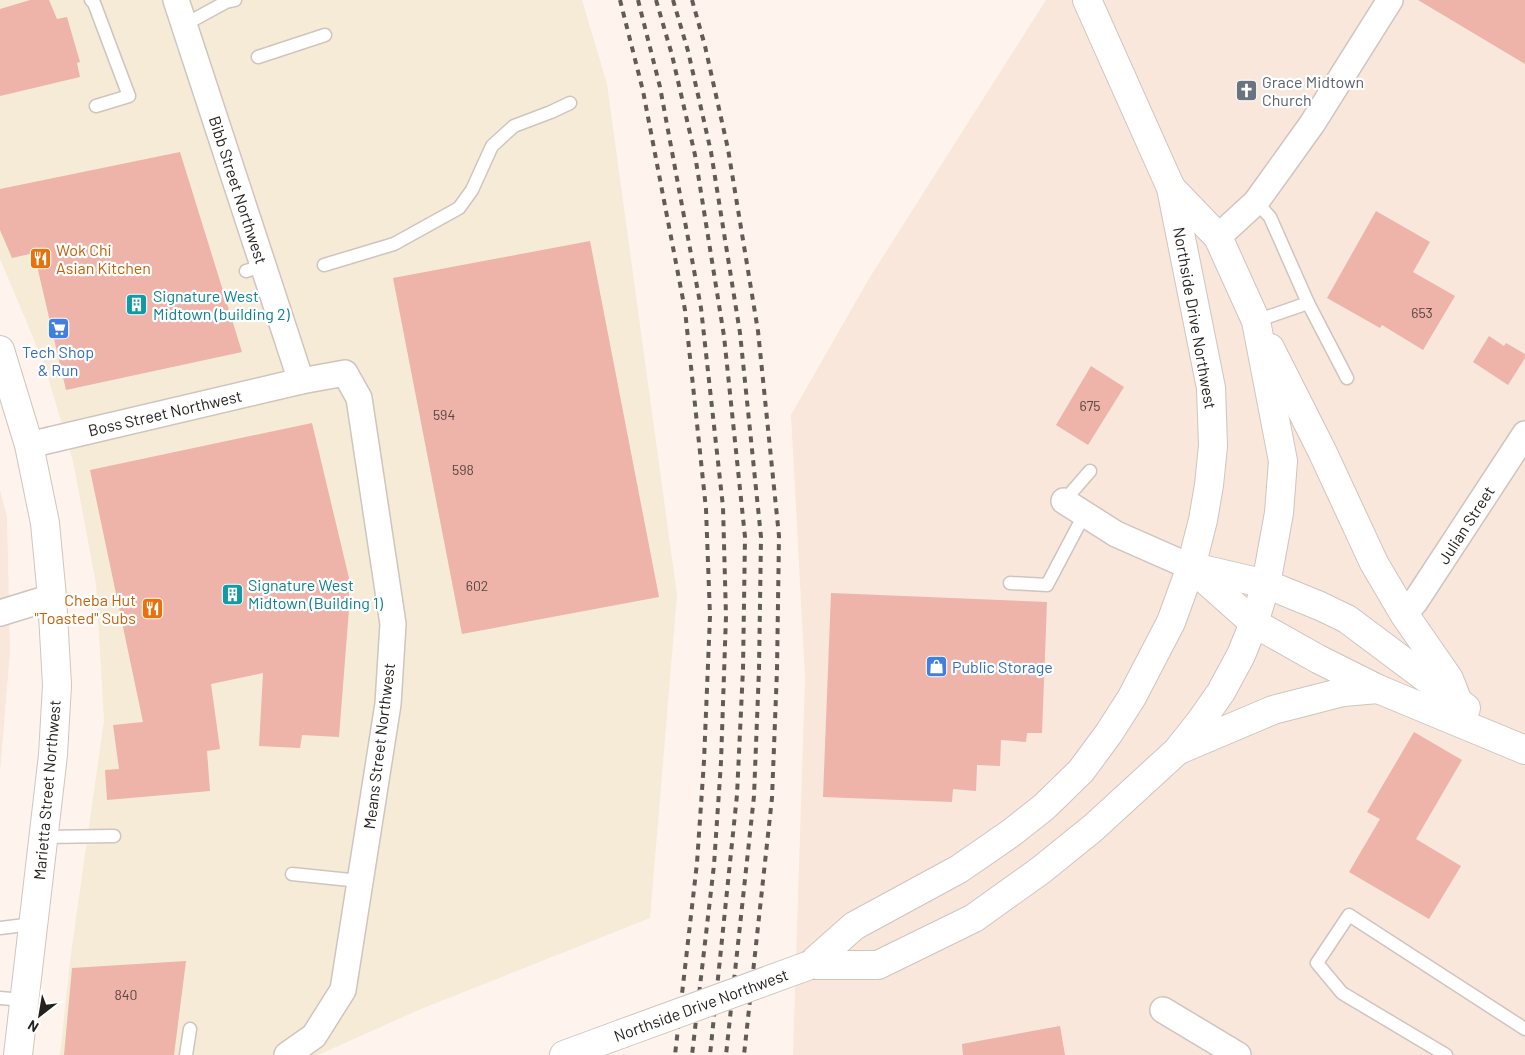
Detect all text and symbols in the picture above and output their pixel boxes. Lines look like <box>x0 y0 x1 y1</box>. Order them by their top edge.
place label: Grace Midtown Church <box>1262 72 1364 109</box>
church icon: Grace Midtown Church <box>1234 79 1258 103</box>
street label: Bibb Street Northwest <box>206 113 271 266</box>
street label: Northside Drive Northwest <box>1170 226 1221 410</box>
place label: Wok Chi Asian Kitchen <box>56 240 151 277</box>
restaurant icon: Wok Chi Asian Kitchen <box>28 247 52 271</box>
place label: Signature West Midtown (building 2) <box>153 286 291 323</box>
building icon: Signature West Midtown (building 2) <box>125 293 149 317</box>
house number: 653 <box>1411 304 1433 321</box>
supermarket icon: Tech Shop & Run <box>46 316 70 340</box>
place label: Tech Shop & Run <box>22 342 94 379</box>
street label: Boss Street Northwest <box>86 386 244 439</box>
house number: 675 <box>1079 397 1101 414</box>
house number: 594 <box>433 406 455 423</box>
house number: 598 <box>452 461 474 478</box>
street label: Julian Street <box>1433 482 1498 567</box>
place label: Signature West Midtown (Building 1) <box>248 575 384 612</box>
house number: 602 <box>466 577 488 594</box>
building icon: Signature West Midtown (Building 1) <box>220 582 244 606</box>
place label: Cheba Hut "Toasted" Subs <box>35 590 136 627</box>
restaurant icon: Cheba Hut "Toasted" Subs <box>140 597 164 621</box>
shop icon: Public Storage <box>924 655 948 679</box>
place label: Public Storage <box>952 657 1053 676</box>
street label: Means Street Northwest <box>359 662 398 830</box>
street label: Marietta Street Northwest <box>29 699 64 881</box>
street label: Northside Drive Northwest <box>611 964 791 1045</box>
house number: 840 <box>115 986 137 1003</box>
north arrow <box>15 990 65 1040</box>
text: N <box>25 1017 41 1036</box>

